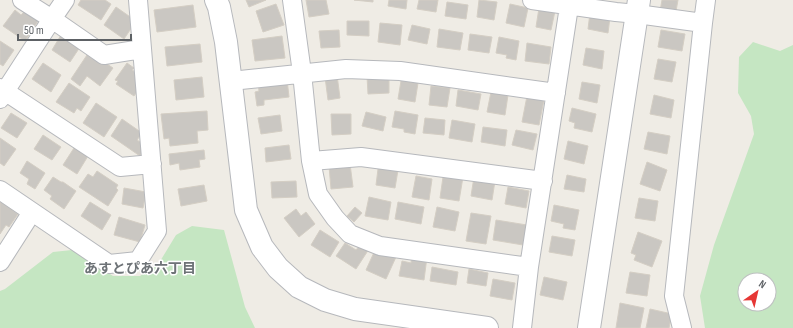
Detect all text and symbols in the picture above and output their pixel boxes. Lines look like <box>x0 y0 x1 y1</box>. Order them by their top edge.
scale bar <box>18 16 131 42</box>
text: 50 m <box>24 23 44 38</box>
district label: あすとぴあ六丁目 <box>84 260 196 277</box>
north arrow <box>737 272 777 312</box>
text: N <box>756 277 768 291</box>

